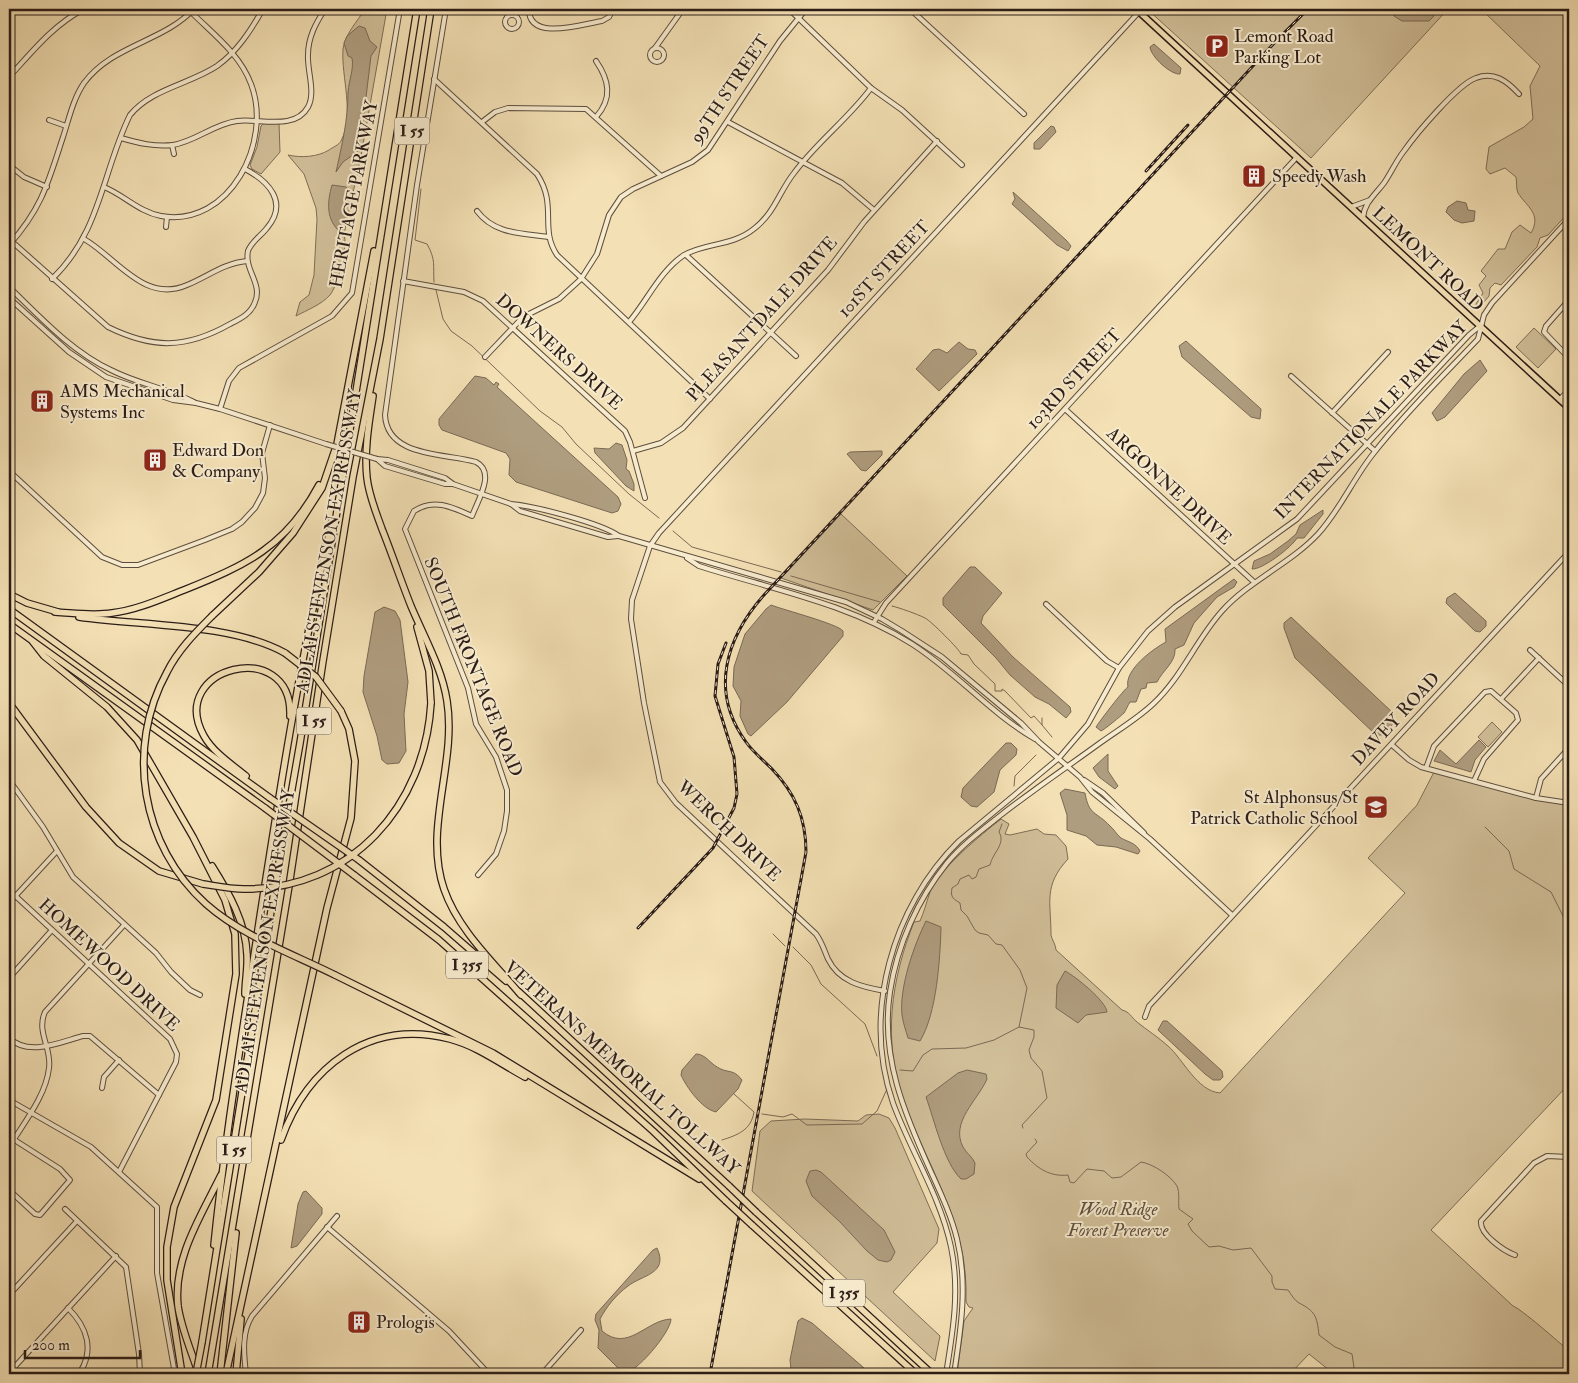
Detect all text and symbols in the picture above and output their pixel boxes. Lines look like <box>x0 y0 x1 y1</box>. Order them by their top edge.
place label: Lemont Road Parking Lot <box>1234 25 1334 69</box>
street label: 99TH STREET <box>684 30 775 149</box>
parking icon: Lemont Road Parking Lot <box>1204 33 1230 59</box>
street label: HERITAGE PARKWAY <box>325 98 384 290</box>
road number: I 55 <box>394 118 430 144</box>
building icon: Speedy Wash <box>1241 163 1267 189</box>
place label: Speedy Wash <box>1272 165 1367 188</box>
street label: LEMONT ROAD <box>1367 201 1489 317</box>
street label: 101ST STREET <box>833 215 935 322</box>
street label: PLEASANTDALE DRIVE <box>682 231 842 407</box>
street label: DOWNERS DRIVE <box>491 289 627 415</box>
street label: INTERNATIONALE PARKWAY <box>1270 315 1473 525</box>
street label: 103RD STREET <box>1021 323 1127 434</box>
place label: AMS Mechanical Systems Inc <box>59 380 185 424</box>
street label: ADLAI STEVENSON EXPRESSWAY <box>291 387 367 696</box>
building icon: AMS Mechanical Systems Inc <box>29 388 55 414</box>
street label: ARGONNE DRIVE <box>1101 421 1236 550</box>
place label: Edward Don & Company <box>172 439 264 483</box>
building icon: Edward Don & Company <box>142 447 168 473</box>
street label: SOUTH FRONTAGE ROAD <box>418 554 528 780</box>
street label: DAVEY ROAD <box>1347 667 1445 771</box>
road number: I 55 <box>296 708 332 734</box>
street label: WERCH DRIVE <box>671 775 786 886</box>
place label: St Alphonsus/St Patrick Catholic School <box>1190 786 1358 830</box>
street label: ADLAI STEVENSON EXPRESSWAY <box>229 787 301 1096</box>
school or university icon: St Alphonsus/St Patrick Catholic School <box>1363 794 1389 820</box>
street label: HOMEWOOD DRIVE <box>33 893 185 1037</box>
road number: I 355 <box>446 952 488 978</box>
street label: VETERANS MEMORIAL TOLLWAY <box>499 956 745 1181</box>
road number: I 55 <box>216 1136 252 1164</box>
park label: Wood Ridge Forest Preserve <box>1067 1198 1169 1242</box>
road number: I 355 <box>823 1280 865 1306</box>
building icon: Prologis <box>346 1309 372 1335</box>
place label: Prologis <box>376 1311 435 1334</box>
scale bar <box>25 1328 140 1360</box>
text: 200 m <box>32 1336 70 1355</box>

